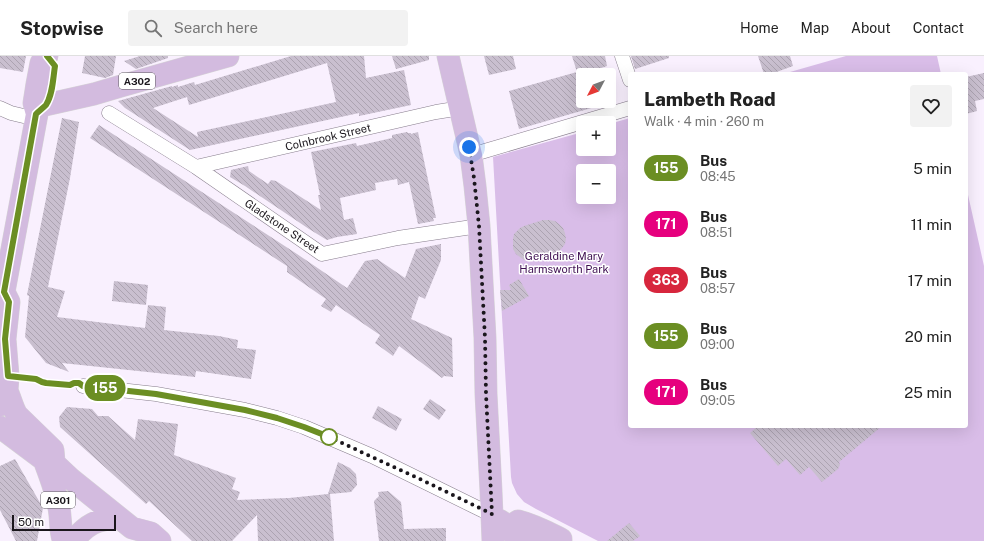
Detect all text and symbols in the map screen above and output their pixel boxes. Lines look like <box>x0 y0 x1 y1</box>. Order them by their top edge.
search box <box>128 10 408 46</box>
text: Stopwise <box>20 17 104 39</box>
icon: search <box>142 17 164 39</box>
text: Search here <box>174 19 258 36</box>
text: Home <box>740 20 779 36</box>
text: Map <box>801 20 829 36</box>
text: About <box>851 20 891 36</box>
text: Contact <box>913 20 964 36</box>
north arrow <box>576 68 616 108</box>
map controls <box>576 68 616 204</box>
road number: A302 <box>119 73 155 89</box>
button: heart <box>910 85 952 127</box>
text: Lambeth Road <box>644 88 776 110</box>
text: Walk · 4 min · 260 m <box>644 114 764 129</box>
button: + <box>576 116 616 156</box>
street label: Colnbrook Street <box>284 121 372 153</box>
your location <box>459 137 479 157</box>
text: Bus <box>700 152 727 169</box>
text: 155 <box>654 160 678 176</box>
text: 5 min <box>913 160 952 177</box>
button: − <box>576 164 616 204</box>
text: 08:45 <box>700 169 736 184</box>
street label: Gladstone Street <box>243 197 321 255</box>
text: Bus <box>700 208 727 225</box>
text: 171 <box>656 216 676 232</box>
text: 11 min <box>911 216 952 233</box>
text: 08:51 <box>700 225 733 240</box>
park label: Geraldine Mary Harmsworth Park <box>519 250 609 275</box>
text: Bus <box>700 264 727 281</box>
text: 363 <box>652 272 680 288</box>
text: 17 min <box>908 272 952 289</box>
text: 08:57 <box>700 281 735 296</box>
text: Bus <box>700 320 727 337</box>
text: 155 <box>654 328 678 344</box>
text: 20 min <box>905 328 952 345</box>
text: 09:00 <box>700 337 735 352</box>
line badge: 155 <box>82 375 128 401</box>
text: Bus <box>700 376 727 393</box>
text: 155 <box>93 380 117 396</box>
text: 171 <box>656 384 676 400</box>
text: 25 min <box>904 384 952 401</box>
text: 09:05 <box>700 393 735 408</box>
unlabelled marker <box>320 428 338 446</box>
road number: A301 <box>41 492 75 508</box>
scale bar <box>12 513 116 532</box>
text: 50 m <box>18 516 44 528</box>

